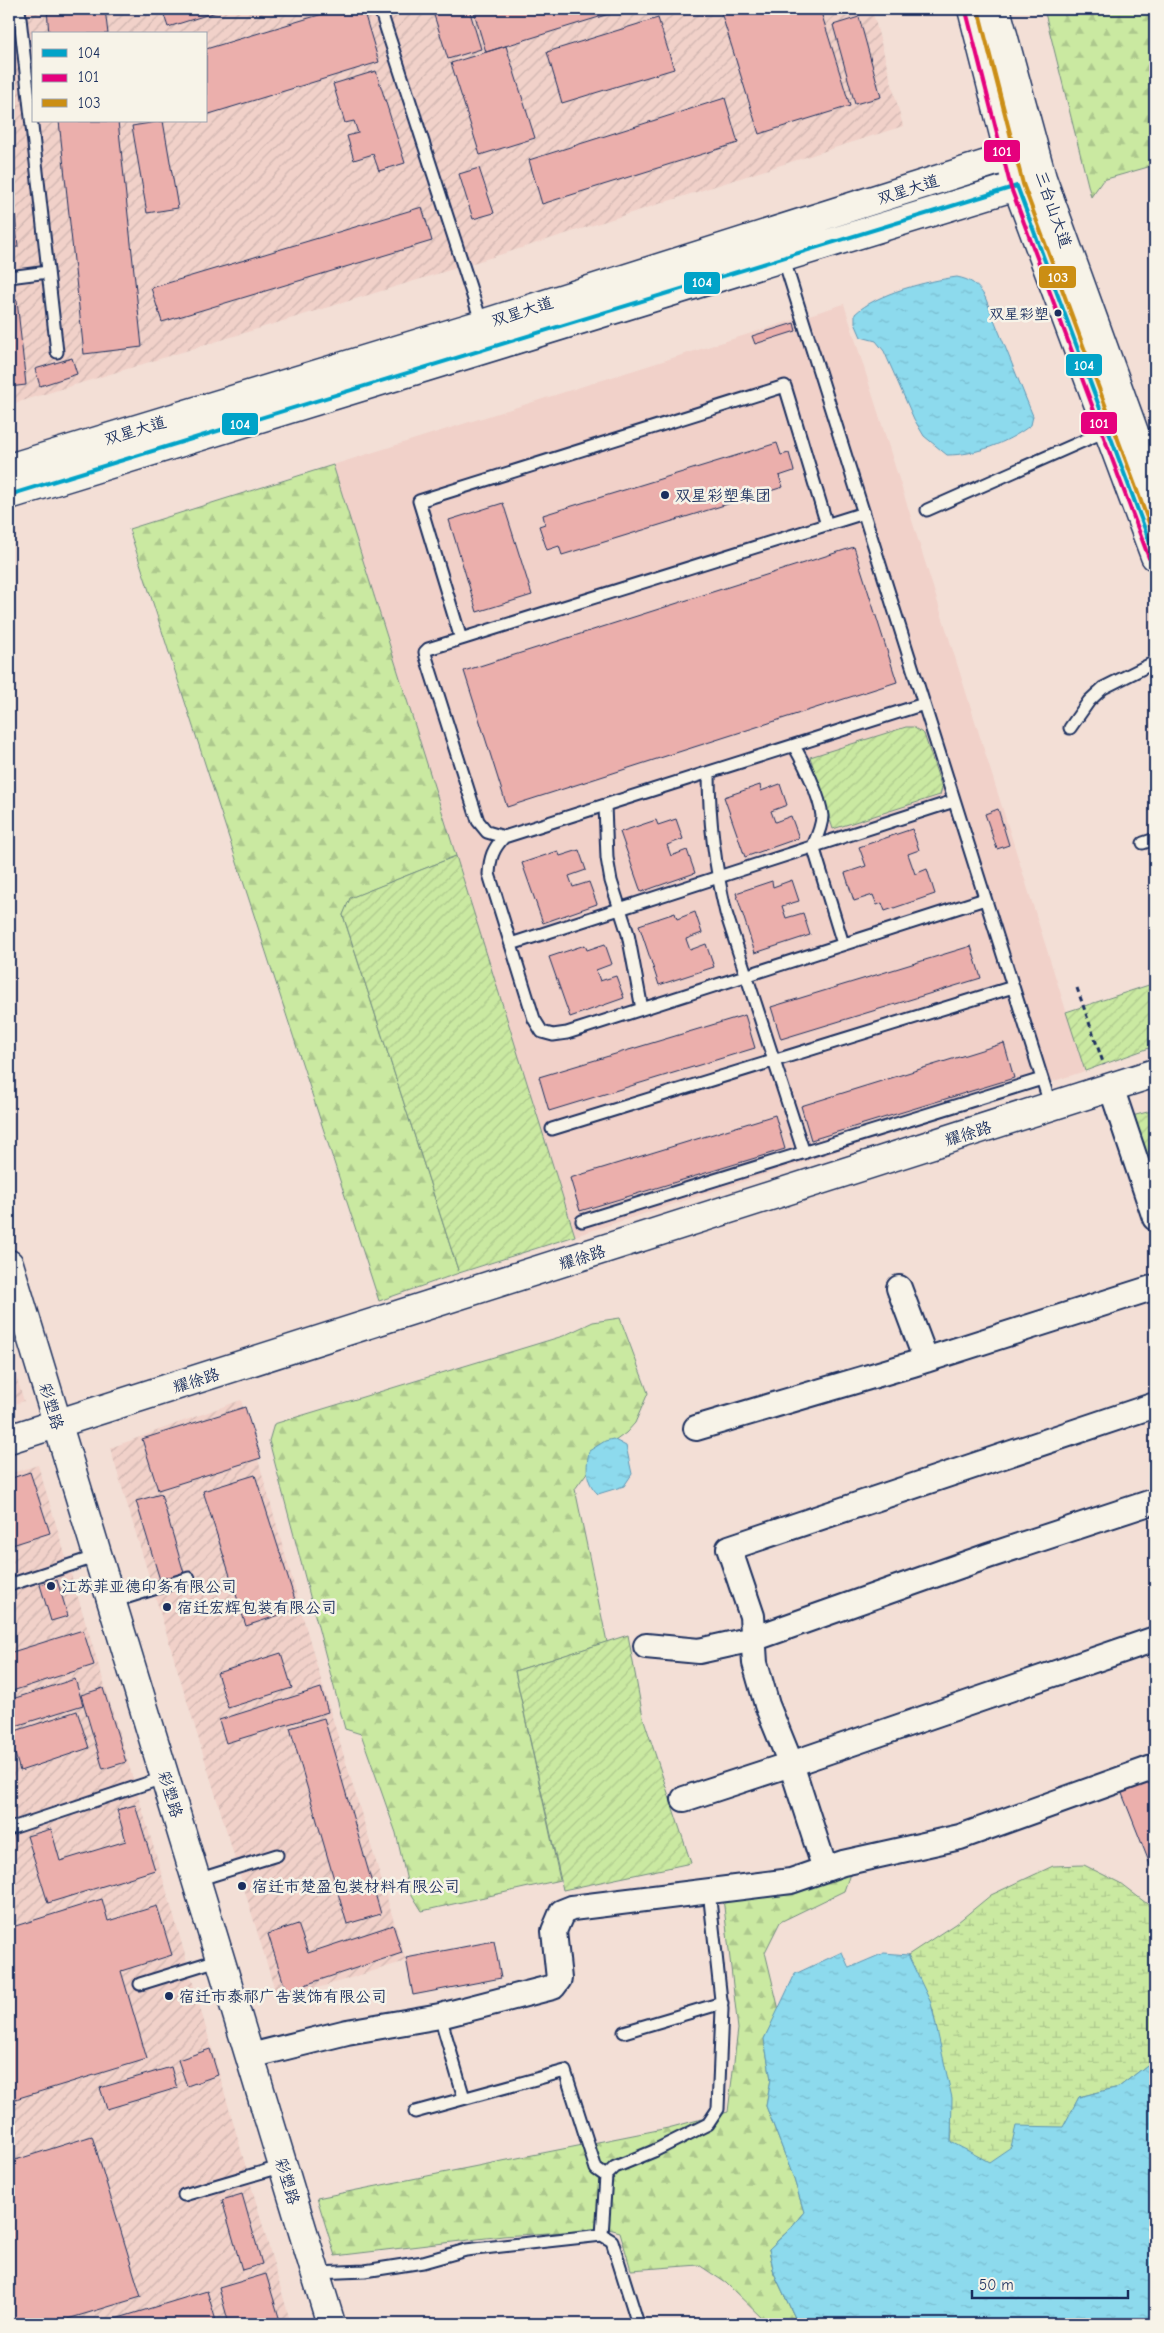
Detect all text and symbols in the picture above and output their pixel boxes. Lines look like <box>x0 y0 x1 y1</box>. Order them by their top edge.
legend <box>32 32 208 122</box>
text: 104 <box>78 44 100 62</box>
text: 101 <box>78 68 99 86</box>
text: 103 <box>78 94 101 112</box>
line badge: 101 <box>983 139 1021 163</box>
text: 101 <box>992 143 1012 160</box>
street label: 三台山大道 <box>1032 169 1075 250</box>
street label: 双星大道 <box>875 172 942 208</box>
line badge: 103 <box>1038 265 1077 289</box>
text: 103 <box>1048 269 1068 286</box>
line badge: 104 <box>683 271 721 295</box>
text: 104 <box>692 274 712 291</box>
street label: 双星大道 <box>489 294 556 330</box>
place label: 双星彩塑 <box>989 305 1049 323</box>
marker: 双星彩塑 <box>1053 308 1063 318</box>
line badge: 104 <box>1065 353 1103 377</box>
text: 104 <box>1074 357 1094 374</box>
line badge: 101 <box>1080 411 1118 435</box>
line badge: 104 <box>221 412 259 436</box>
street label: 双星大道 <box>102 413 169 449</box>
text: 101 <box>1089 415 1109 432</box>
text: 104 <box>230 416 250 433</box>
place label: 双星彩塑集团 <box>675 487 771 505</box>
marker: 双星彩塑集团 <box>659 489 671 501</box>
street label: 耀徐路 <box>943 1118 994 1150</box>
street label: 耀徐路 <box>557 1242 608 1274</box>
street label: 耀徐路 <box>171 1365 222 1397</box>
street label: 彩塑路 <box>35 1381 67 1432</box>
place label: 江苏菲亚德印务有限公司 <box>61 1578 237 1596</box>
marker: 江苏菲亚德印务有限公司 <box>45 1580 57 1592</box>
place label: 宿迁宏辉包装有限公司 <box>177 1599 337 1617</box>
marker: 宿迁宏辉包装有限公司 <box>161 1601 173 1613</box>
street label: 彩塑路 <box>154 1769 186 1820</box>
place label: 宿迁市楚盈包装材料有限公司 <box>252 1878 460 1896</box>
marker: 宿迁市楚盈包装材料有限公司 <box>236 1880 248 1892</box>
place label: 宿迁市泰祁广告装饰有限公司 <box>179 1988 387 2006</box>
marker: 宿迁市泰祁广告装饰有限公司 <box>163 1990 175 2002</box>
street label: 彩塑路 <box>271 2156 303 2207</box>
scale bar <box>972 2268 1128 2300</box>
text: 50 m <box>979 2276 1014 2294</box>

